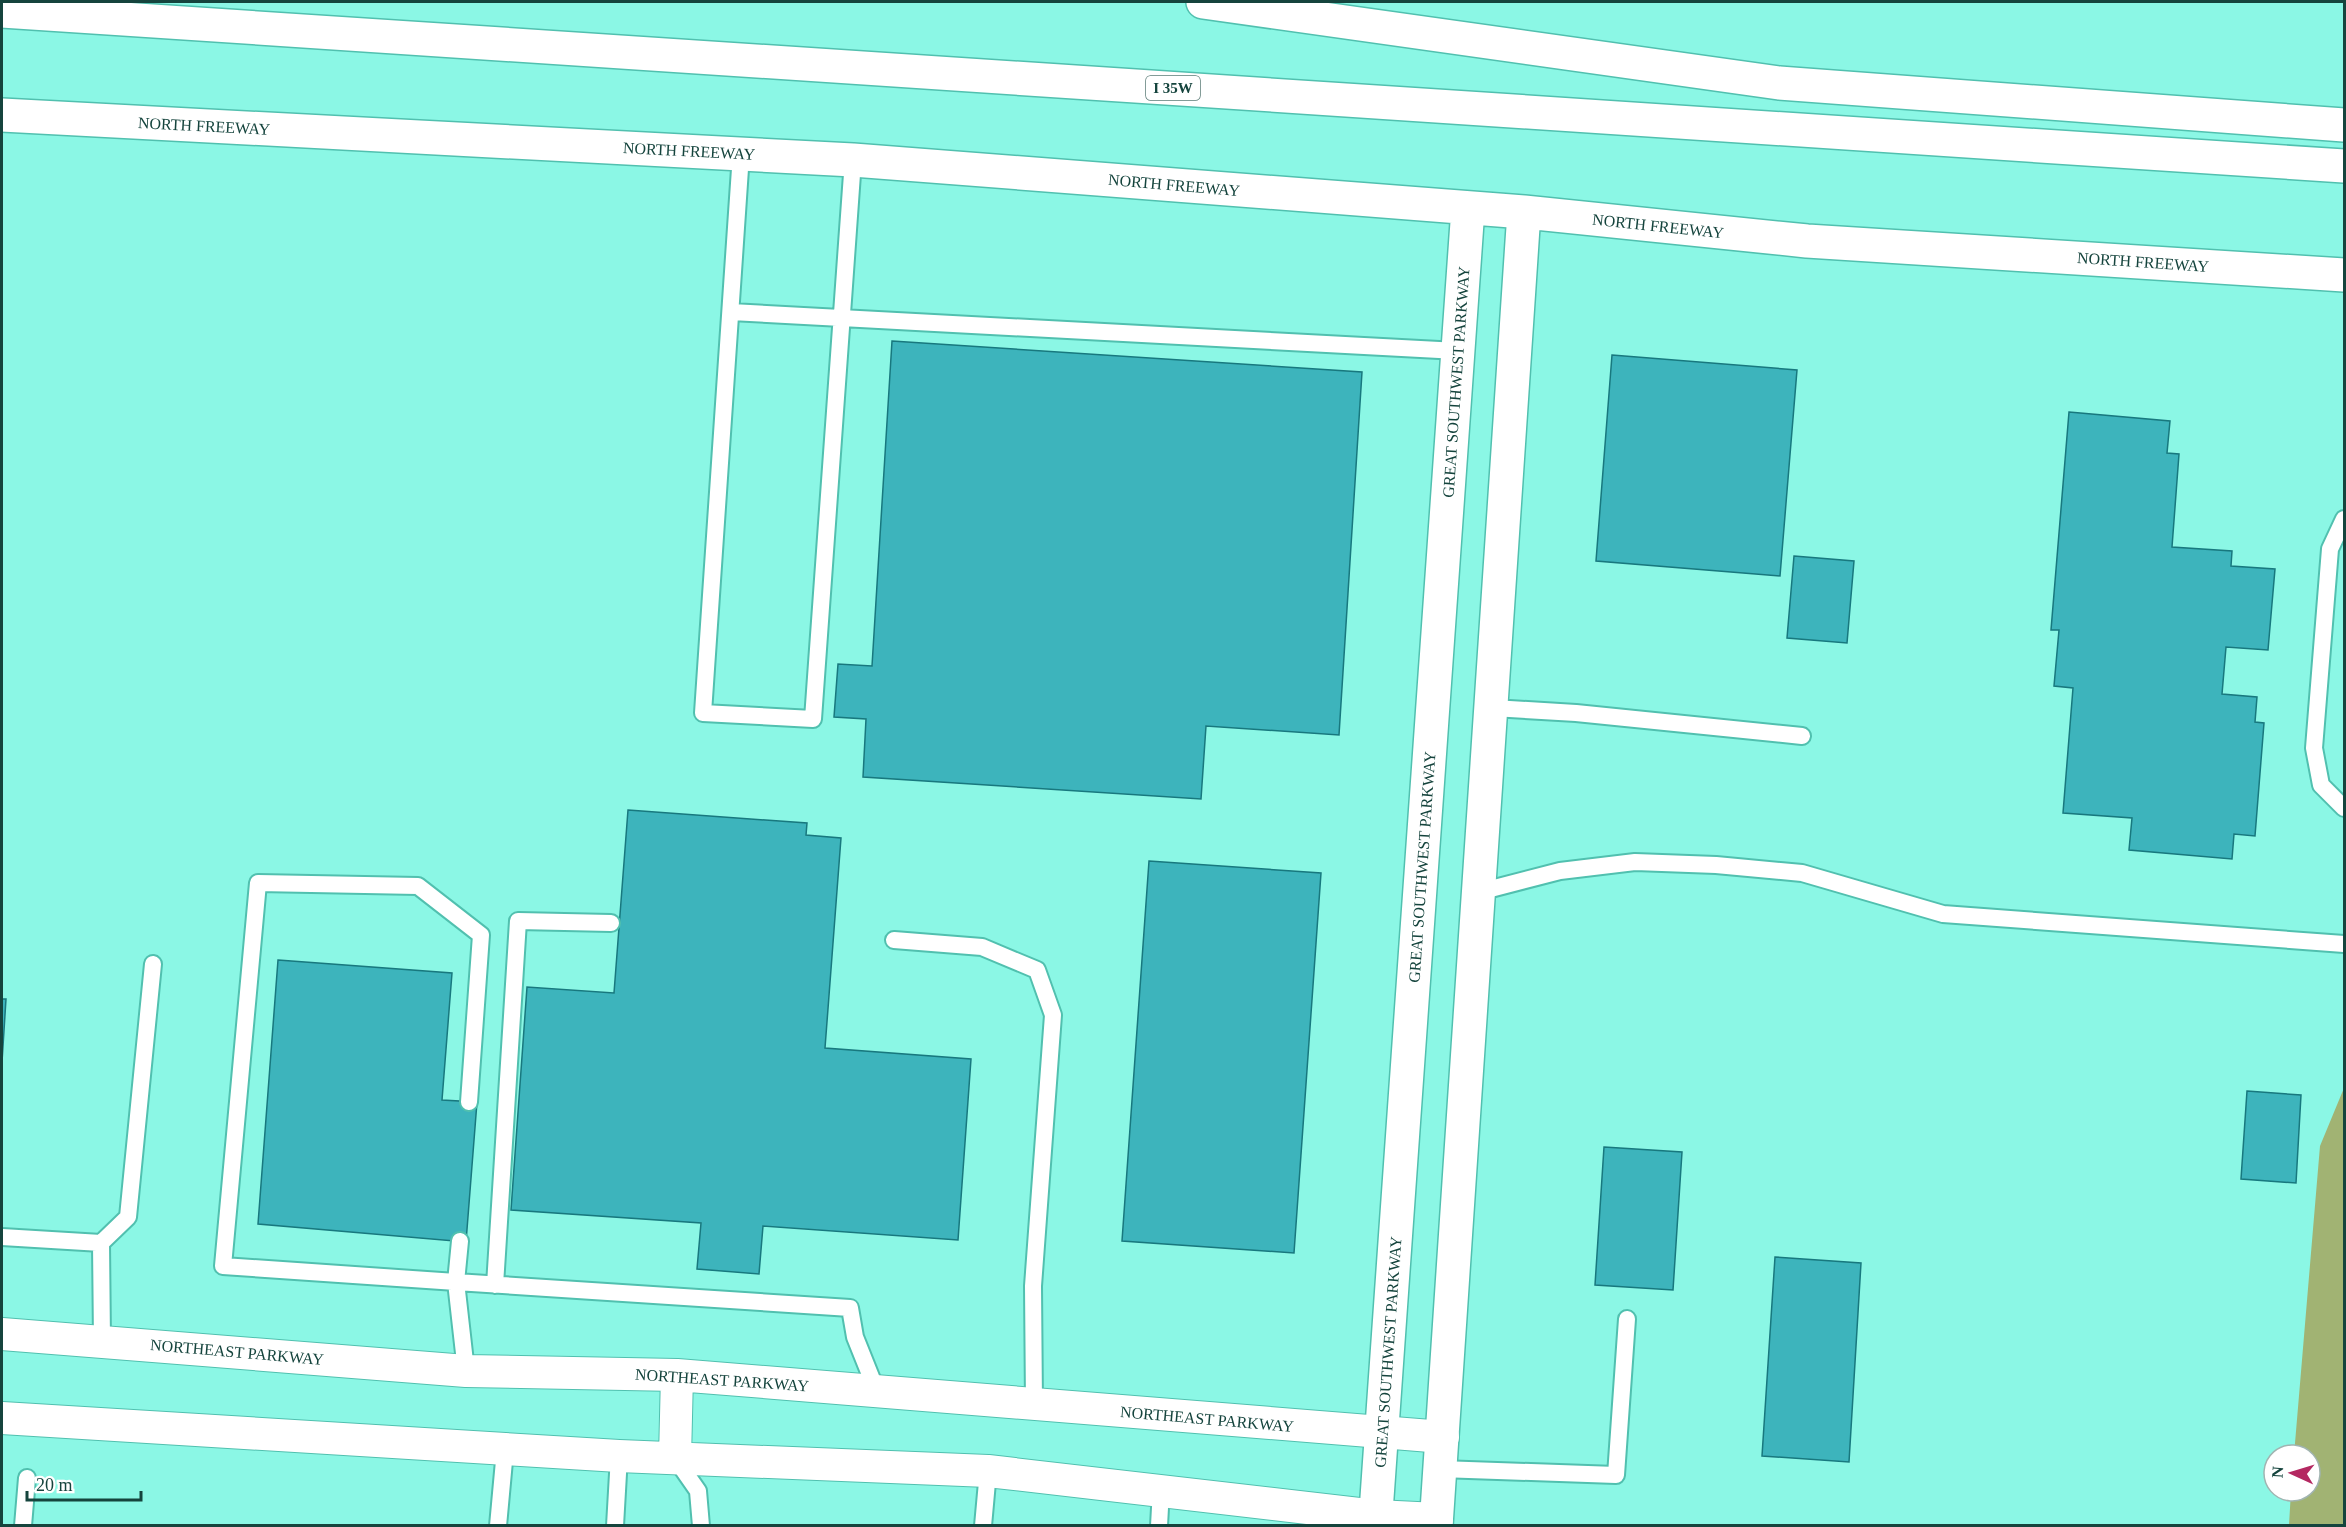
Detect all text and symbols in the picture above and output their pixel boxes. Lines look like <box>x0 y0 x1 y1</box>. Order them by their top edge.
road number: I 35W <box>1146 76 1200 100</box>
street label: NORTH FREEWAY <box>138 114 271 138</box>
street label: NORTH FREEWAY <box>623 139 756 163</box>
street label: NORTH FREEWAY <box>1107 171 1241 199</box>
street label: NORTH FREEWAY <box>1591 211 1725 241</box>
street label: NORTH FREEWAY <box>2076 249 2210 275</box>
street label: GREAT SOUTHWEST PARKWAY <box>1439 265 1473 498</box>
street label: GREAT SOUTHWEST PARKWAY <box>1405 750 1439 983</box>
street label: GREAT SOUTHWEST PARKWAY <box>1371 1235 1405 1468</box>
street label: NORTHEAST PARKWAY <box>150 1336 325 1368</box>
street label: NORTHEAST PARKWAY <box>635 1365 810 1395</box>
street label: NORTHEAST PARKWAY <box>1120 1403 1295 1435</box>
north arrow <box>2262 1443 2322 1503</box>
scale bar <box>27 1464 141 1502</box>
text: N <box>2269 1465 2286 1478</box>
text: 20 m <box>36 1475 73 1495</box>

